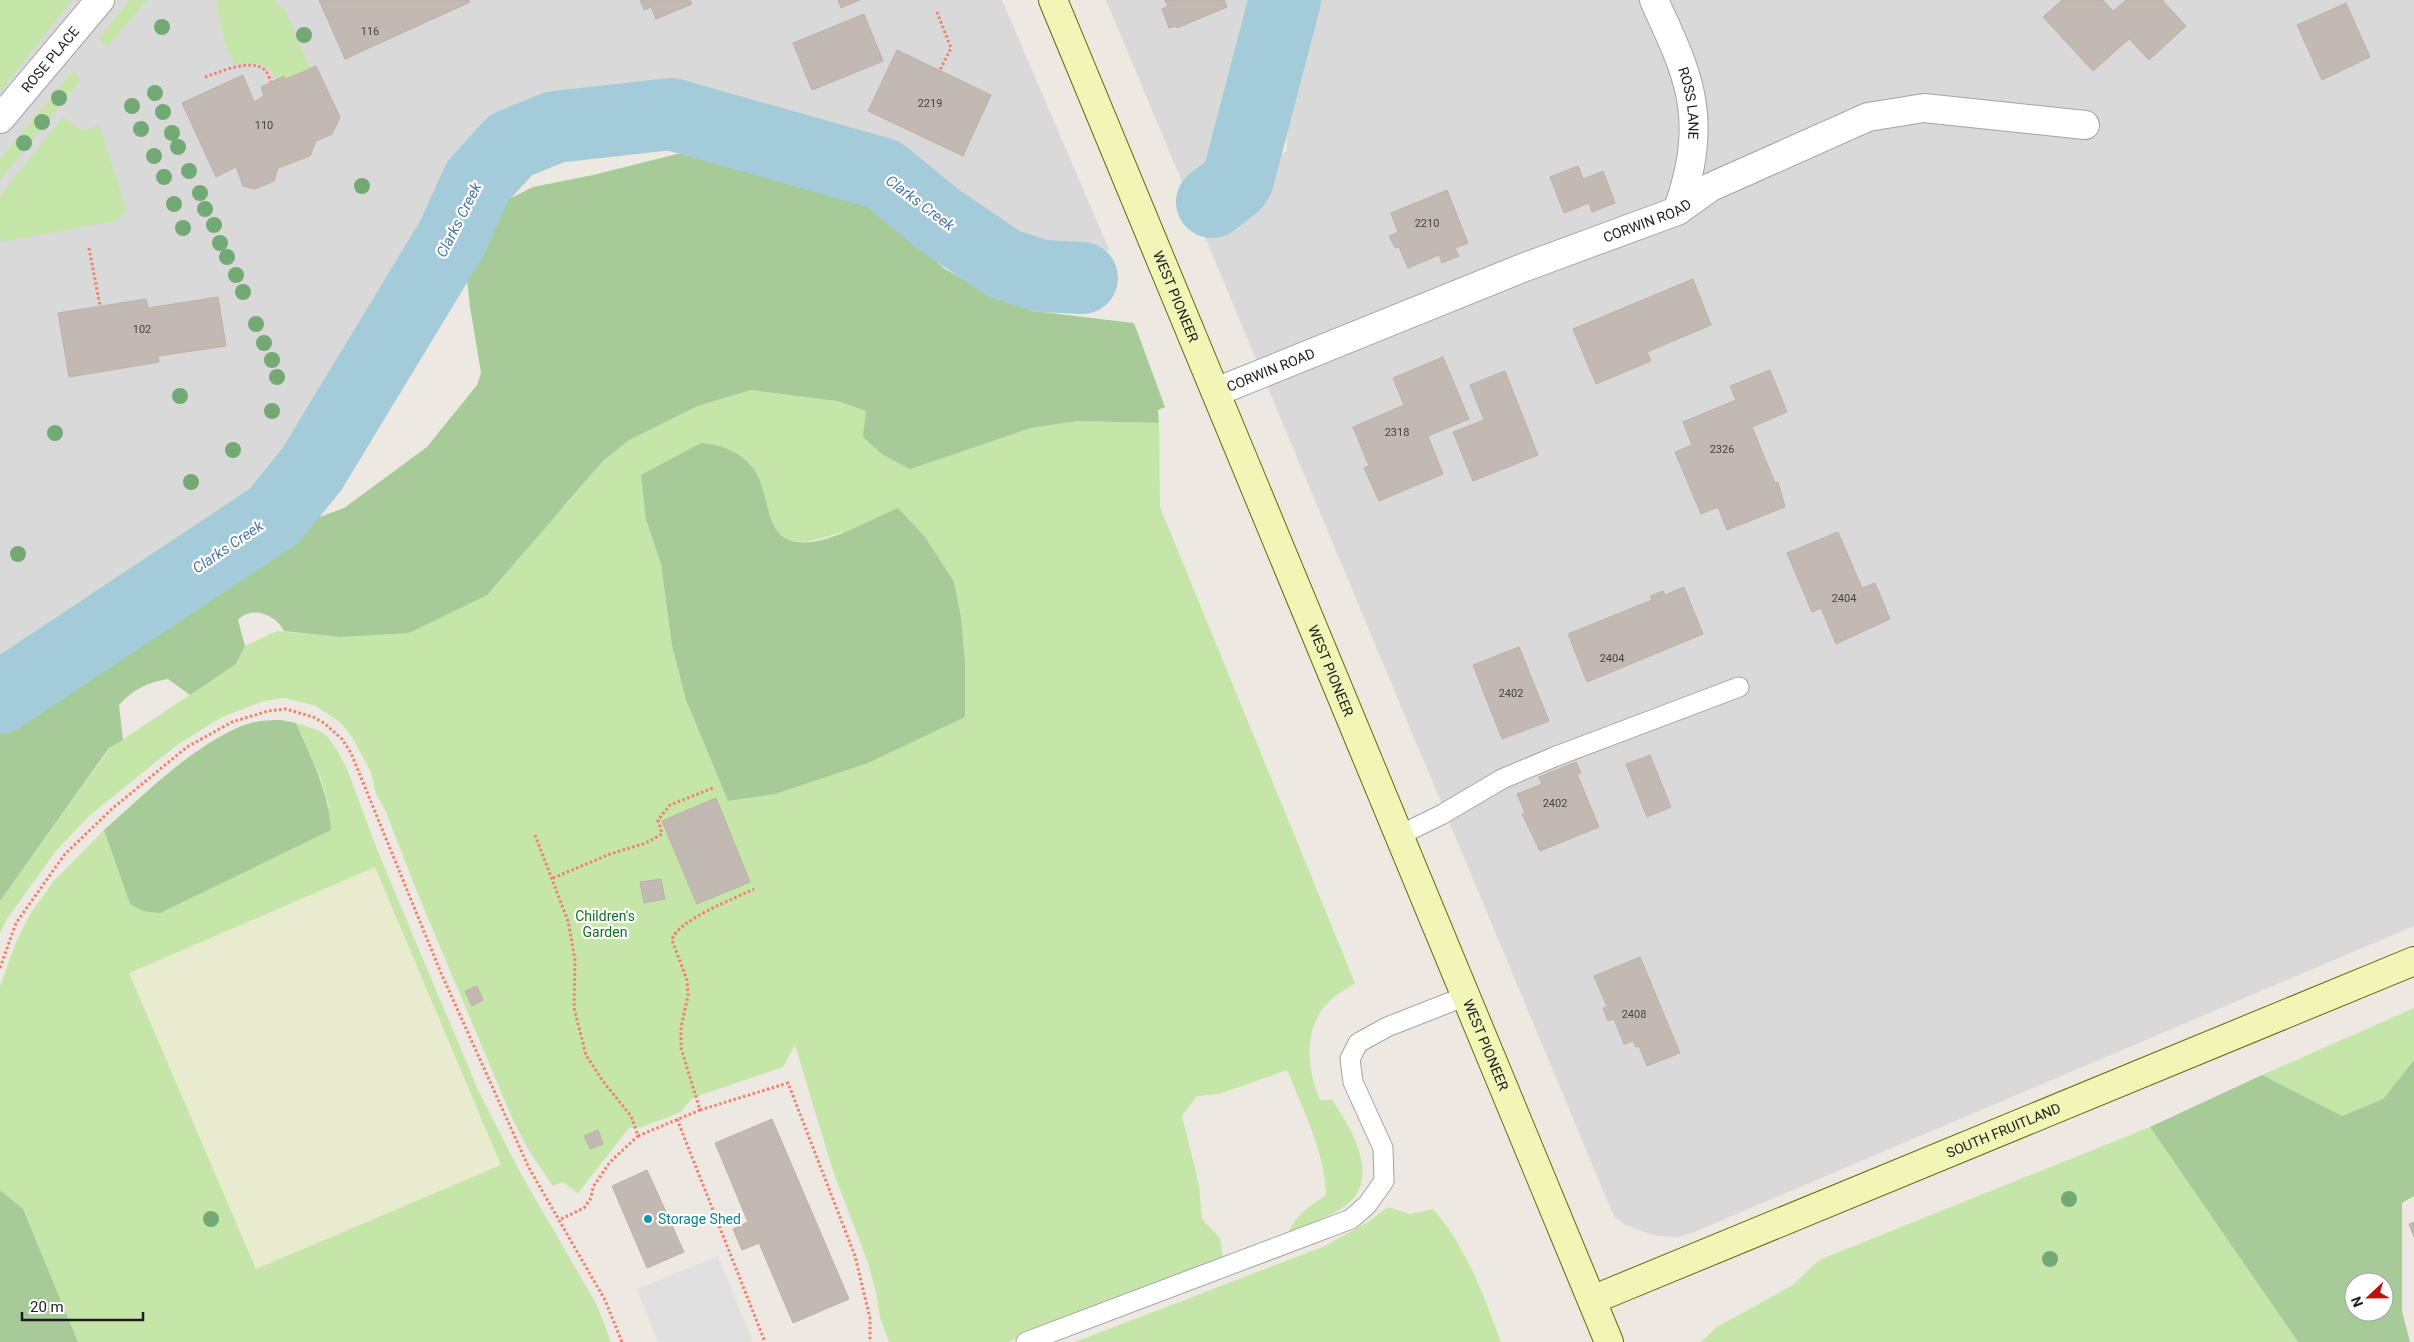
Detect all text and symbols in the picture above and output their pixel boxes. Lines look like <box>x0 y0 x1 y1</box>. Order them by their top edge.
street label: ROSE PLACE <box>18 23 82 95</box>
house number: 116 <box>361 25 379 38</box>
street label: ROSS LANE <box>1675 65 1702 140</box>
house number: 2219 <box>918 97 942 110</box>
house number: 110 <box>255 119 273 132</box>
water label: Clarks Creek <box>882 171 958 235</box>
water label: Clarks Creek <box>432 179 486 260</box>
street label: CORWIN ROAD <box>1601 196 1694 246</box>
house number: 2210 <box>1415 217 1439 230</box>
street label: WEST PIONEER <box>1150 249 1202 345</box>
house number: 102 <box>133 323 151 336</box>
street label: CORWIN ROAD <box>1224 345 1317 395</box>
house number: 2318 <box>1385 426 1409 439</box>
house number: 2326 <box>1710 443 1734 456</box>
water label: Clarks Creek <box>189 516 267 577</box>
house number: 2404 <box>1832 592 1856 605</box>
street label: WEST PIONEER <box>1305 623 1357 719</box>
house number: 2404 <box>1600 652 1624 665</box>
house number: 2402 <box>1499 687 1523 700</box>
house number: 2402 <box>1543 797 1567 810</box>
park label: Children's Garden <box>575 908 635 940</box>
street label: WEST PIONEER <box>1460 997 1512 1093</box>
house number: 2408 <box>1622 1008 1646 1021</box>
street label: SOUTH FRUITLAND <box>1944 1100 2063 1161</box>
place label: Storage Shed <box>658 1211 741 1227</box>
marker: Storage Shed <box>642 1213 654 1225</box>
north arrow <box>2344 1272 2394 1322</box>
scale bar <box>22 1290 144 1322</box>
text: N <box>2348 1294 2366 1309</box>
text: 20 m <box>30 1298 64 1316</box>

